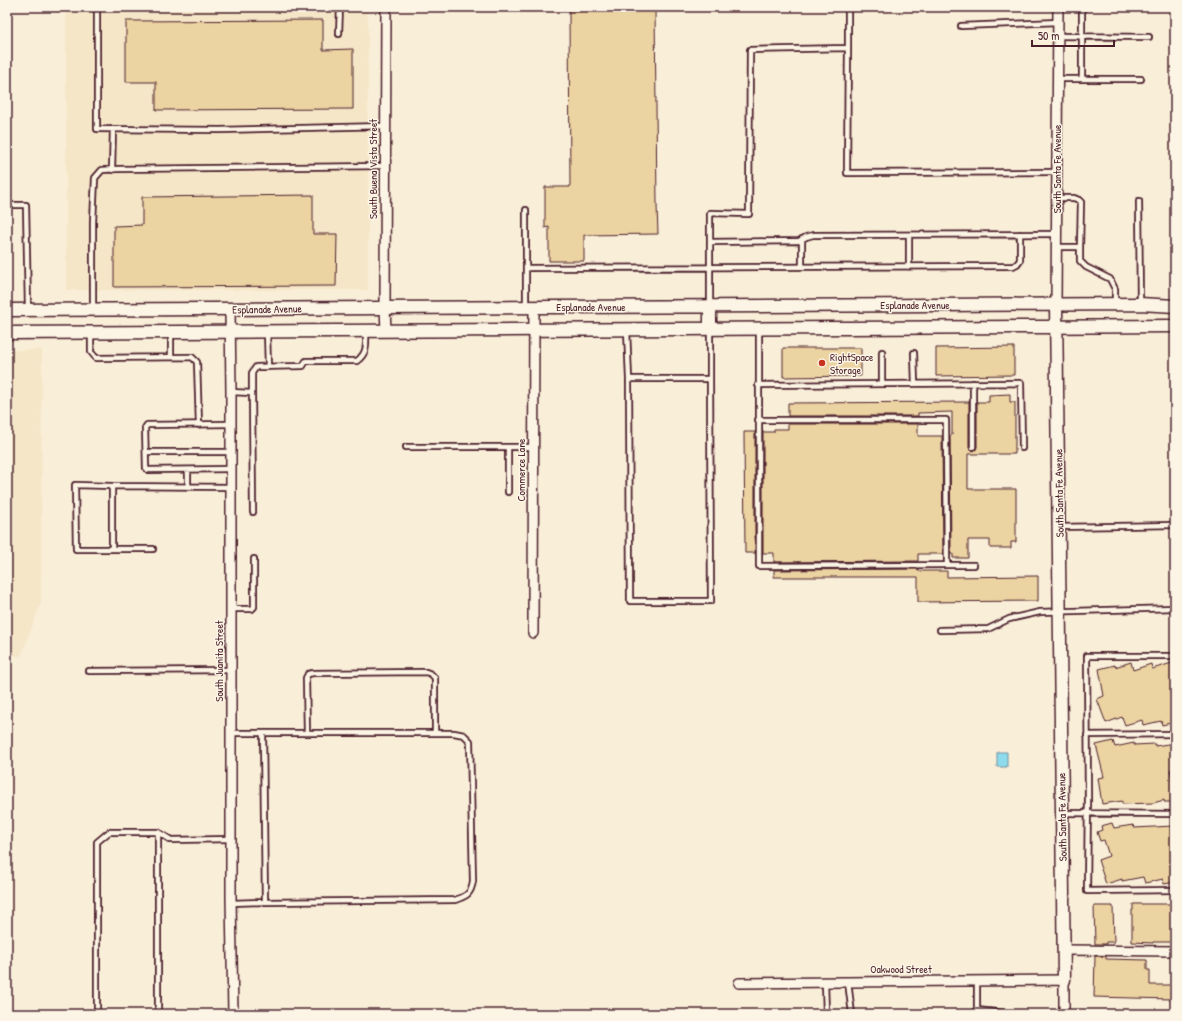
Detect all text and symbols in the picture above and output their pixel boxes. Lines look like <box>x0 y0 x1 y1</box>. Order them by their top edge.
scale bar <box>1032 22 1114 48</box>
text: 50 m <box>1038 27 1059 44</box>
street label: South Buena Vista Street <box>366 119 380 219</box>
street label: South Santa Fe Avenue <box>1050 124 1064 213</box>
street label: Esplanade Avenue <box>880 298 950 312</box>
street label: Esplanade Avenue <box>556 300 626 314</box>
street label: Esplanade Avenue <box>232 301 302 317</box>
place label: RightSpace Storage <box>830 350 874 377</box>
marker: RightSpace Storage <box>817 358 827 368</box>
street label: Commerce Lane <box>514 438 528 501</box>
street label: South Santa Fe Avenue <box>1051 448 1067 537</box>
street label: South Juanita Street <box>212 620 226 702</box>
street label: South Santa Fe Avenue <box>1054 772 1070 861</box>
street label: Oakwood Street <box>870 962 932 976</box>

